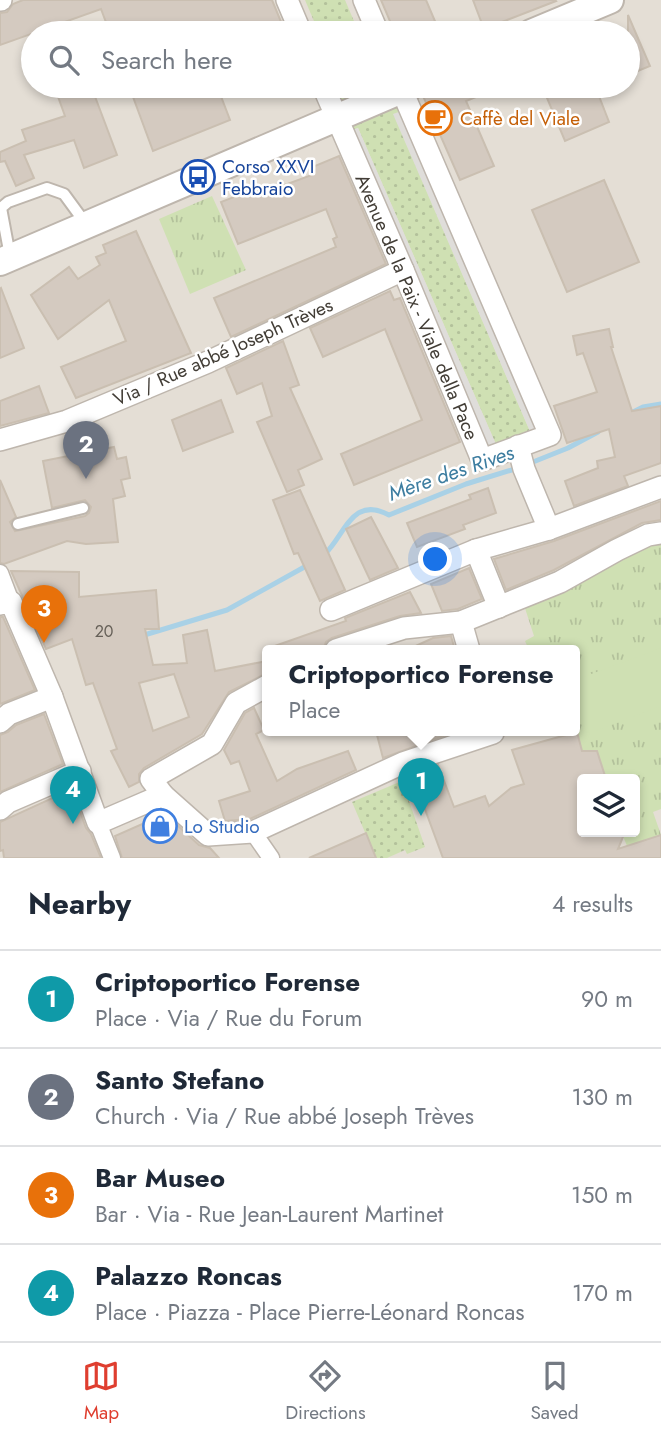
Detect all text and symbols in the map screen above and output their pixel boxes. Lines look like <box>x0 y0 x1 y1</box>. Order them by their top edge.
search box <box>21 21 640 98</box>
icon: search <box>45 41 83 79</box>
text: Search here <box>101 41 233 79</box>
cafe icon: Caffè del Viale <box>416 99 454 137</box>
place label: Caffè del Viale <box>460 105 580 132</box>
place label: Corso XXVI Febbraio <box>222 153 315 202</box>
bus stop icon: Corso XXVI Febbraio <box>179 158 217 196</box>
street label: Avenue de la Paix - Viale della Pace <box>349 170 485 444</box>
street label: Via / Rue abbé Joseph Trèves <box>109 291 337 413</box>
pin: 2 <box>63 421 109 479</box>
water label: Mère des Rives <box>384 437 519 509</box>
your location <box>418 542 452 576</box>
pin: 3 <box>21 585 67 643</box>
house number: 20 <box>95 620 113 643</box>
popup <box>262 645 580 736</box>
text: Criptoportico Forense <box>288 655 554 693</box>
text: Place <box>288 693 340 727</box>
pin: 1 <box>398 758 444 816</box>
pin: 4 <box>50 766 96 824</box>
map controls <box>577 774 640 837</box>
button: layers <box>577 774 640 837</box>
shop icon: Lo Studio <box>141 807 179 845</box>
place label: Lo Studio <box>184 813 260 840</box>
text: Nearby <box>28 882 131 925</box>
text: 4 results <box>552 887 633 921</box>
text: Criptoportico Forense <box>95 963 360 1001</box>
text: 1 <box>45 982 57 1016</box>
text: 90 m <box>581 982 633 1016</box>
text: Place · Via / Rue du Forum <box>95 1001 362 1035</box>
text: Santo Stefano <box>95 1061 264 1099</box>
text: 2 <box>43 1080 59 1114</box>
text: 130 m <box>571 1080 633 1114</box>
text: Church · Via / Rue abbé Joseph Trèves <box>95 1099 474 1133</box>
text: Bar Museo <box>95 1159 225 1197</box>
text: 3 <box>44 1178 58 1212</box>
text: 150 m <box>571 1178 633 1212</box>
text: Bar · Via - Rue Jean-Laurent Martinet <box>95 1197 443 1231</box>
text: Palazzo Roncas <box>95 1257 282 1295</box>
text: 4 <box>43 1276 59 1310</box>
text: 170 m <box>572 1276 633 1310</box>
text: Place · Piazza - Place Pierre-Léonard Roncas <box>95 1295 525 1329</box>
tab: Map <box>82 1357 120 1426</box>
tab: Directions <box>285 1357 366 1426</box>
tab: Saved <box>530 1357 579 1426</box>

